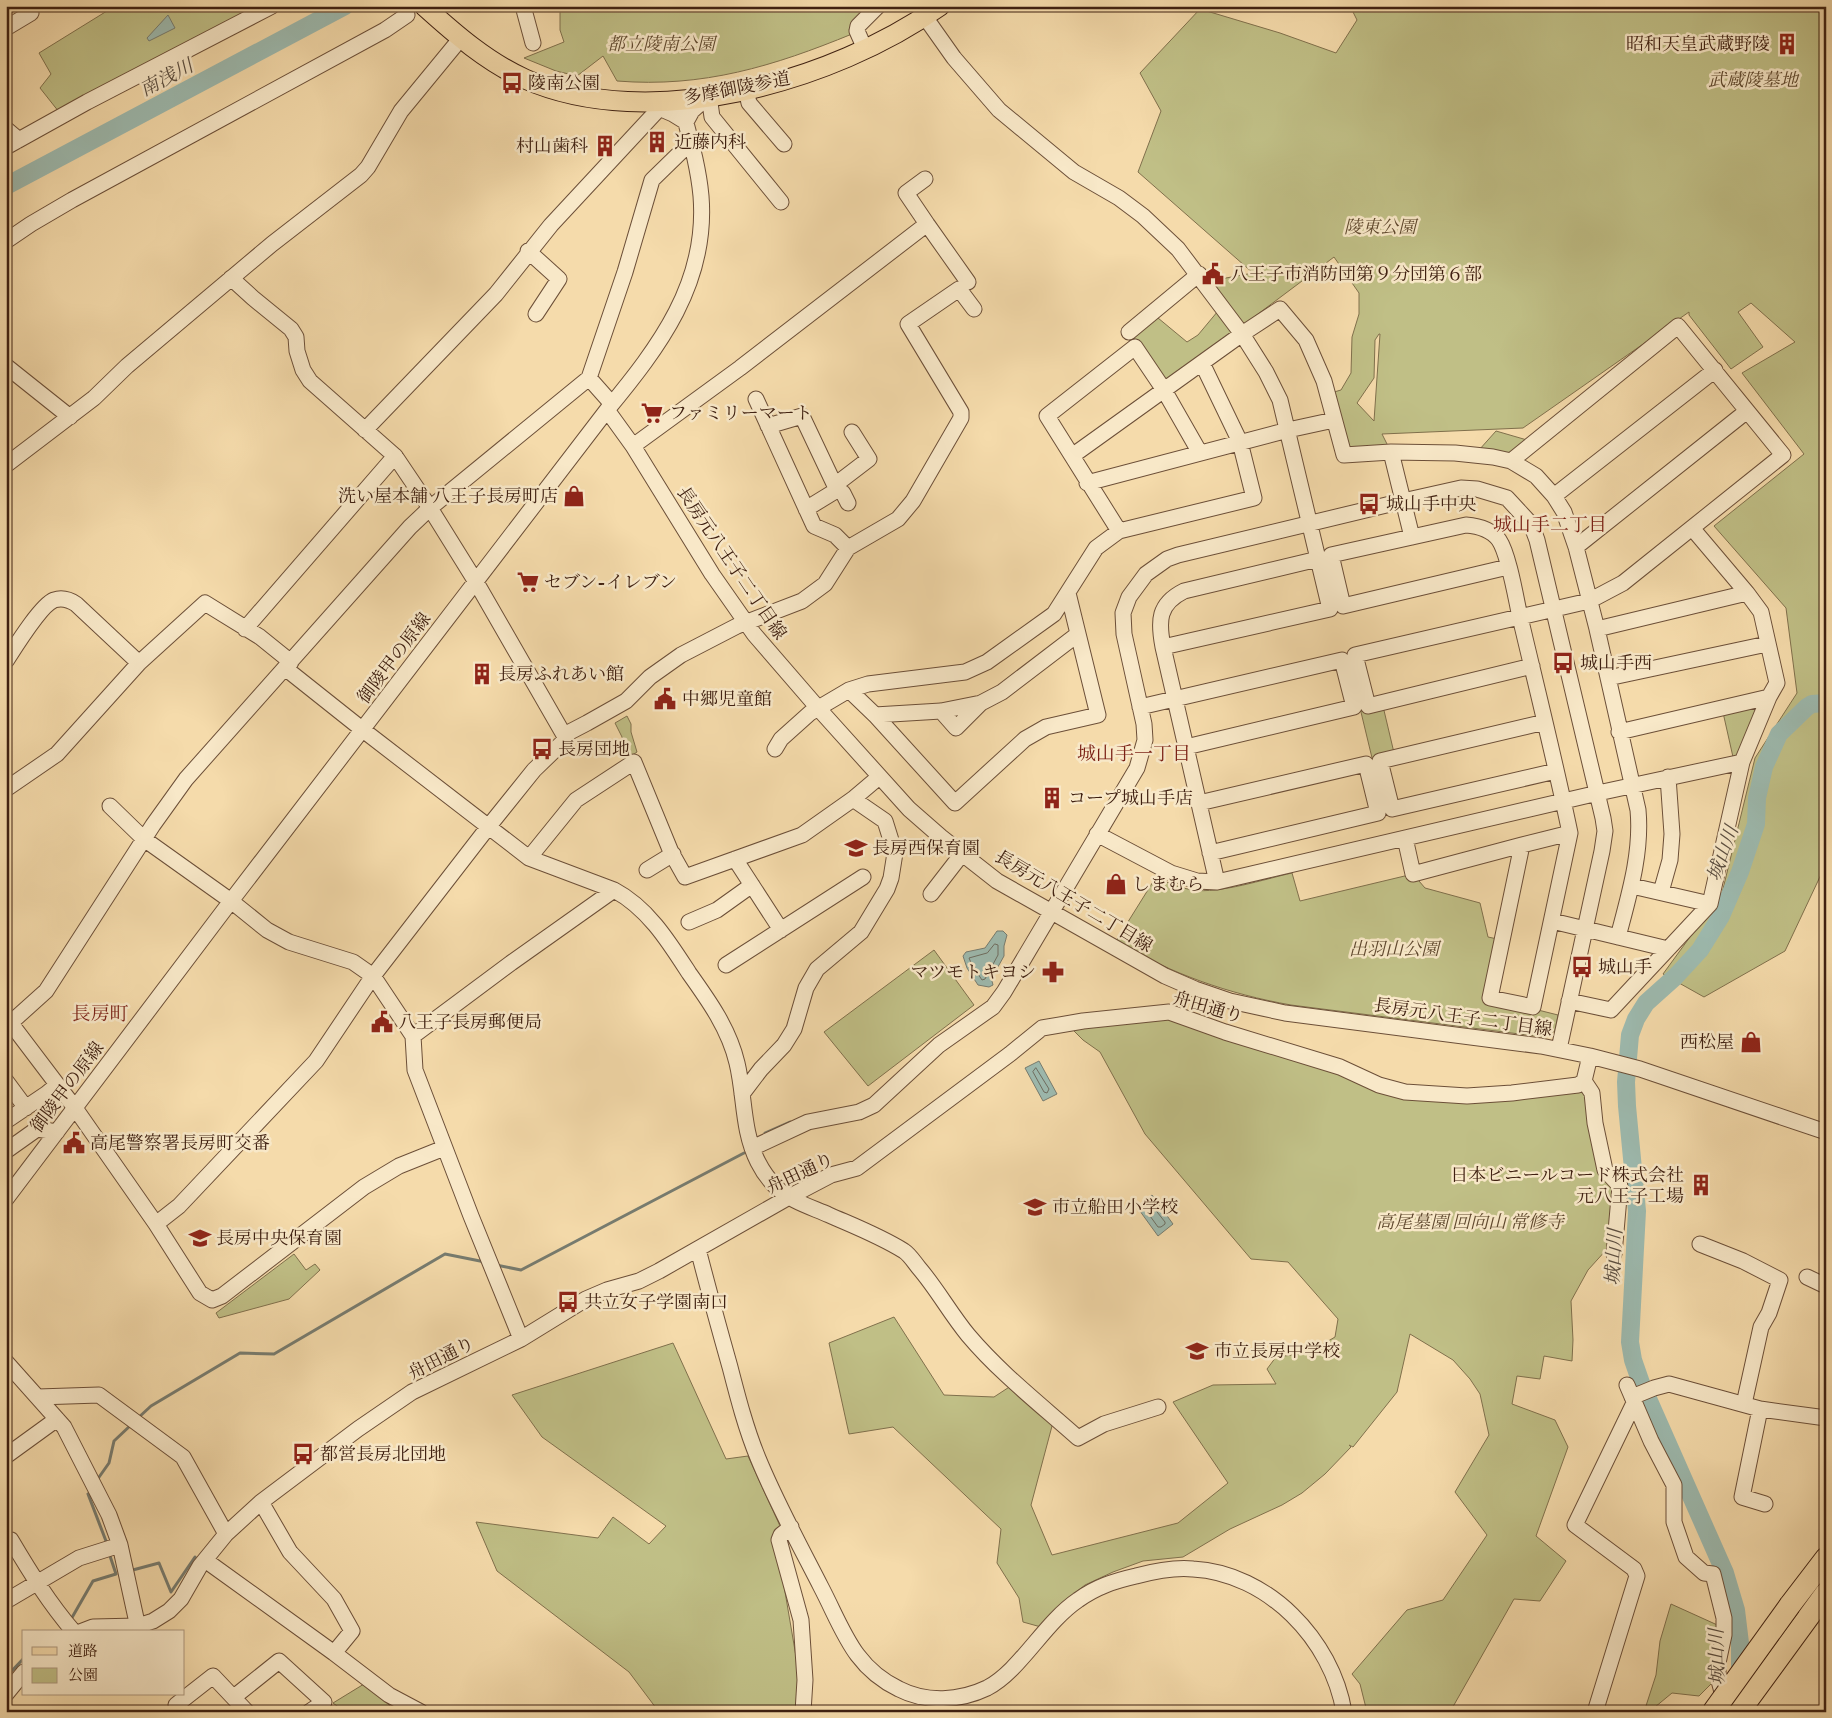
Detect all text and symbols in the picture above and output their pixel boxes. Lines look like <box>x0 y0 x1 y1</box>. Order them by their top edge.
building icon: 昭和天皇武蔵野陵 <box>1774 31 1800 57</box>
park label: 都立陵南公園 <box>607 34 718 57</box>
place label: 昭和天皇武蔵野陵 <box>1626 34 1770 57</box>
water label: 南浅川 <box>136 54 199 103</box>
street label: 多摩御陵参道 <box>682 68 792 111</box>
bus stop icon: 陵南公園 <box>499 70 525 96</box>
park label: 武蔵陵墓地 <box>1708 70 1800 93</box>
place label: 陵南公園 <box>528 73 600 96</box>
building icon: 近藤内科 <box>644 129 670 155</box>
place label: 近藤内科 <box>674 132 746 155</box>
building icon: 村山歯科 <box>592 133 618 159</box>
place label: 村山歯科 <box>516 136 588 159</box>
park label: 陵東公園 <box>1344 217 1419 240</box>
public building icon: 八王子市消防団第９分団第６部 <box>1200 261 1226 287</box>
place label: 八王子市消防団第９分団第６部 <box>1230 264 1482 287</box>
supermarket icon: ファミリーマート <box>639 400 665 426</box>
place label: ファミリーマート <box>669 403 813 426</box>
shop icon: 洗い屋本舗 八王子長房町店 <box>561 483 587 509</box>
street label: 長房元八王子二丁目線 <box>671 483 791 645</box>
place label: 洗い屋本舗 八王子長房町店 <box>338 486 558 509</box>
bus stop icon: 城山手中央 <box>1356 491 1382 517</box>
place label: 城山手中央 <box>1386 494 1476 517</box>
district label: 城山手二丁目 <box>1493 514 1607 538</box>
supermarket icon: セブン-イレブン <box>515 569 541 595</box>
place label: セブン-イレブン <box>544 572 677 595</box>
street label: 御陵甲の原線 <box>354 609 437 709</box>
bus stop icon: 城山手西 <box>1550 650 1576 676</box>
place label: 城山手西 <box>1580 653 1652 676</box>
building icon: 長房ふれあい館 <box>469 661 495 687</box>
place label: 長房ふれあい館 <box>498 664 624 687</box>
public building icon: 中郷児童館 <box>652 686 678 712</box>
place label: 中郷児童館 <box>682 689 772 712</box>
bus stop icon: 長房団地 <box>529 736 555 762</box>
place label: 長房団地 <box>558 739 630 762</box>
district label: 城山手一丁目 <box>1077 743 1191 767</box>
building icon: コープ城山手店 <box>1039 785 1065 811</box>
place label: コープ城山手店 <box>1068 788 1193 811</box>
water label: 城山川 <box>1703 821 1746 885</box>
school or university icon: 長房西保育園 <box>843 835 869 861</box>
place label: 長房西保育園 <box>872 838 980 861</box>
street label: 長房元八王子二丁目線 <box>990 846 1156 958</box>
shop icon: しまむら <box>1103 871 1129 897</box>
place label: しまむら <box>1132 874 1204 897</box>
park label: 出羽山公園 <box>1349 939 1442 962</box>
bus stop icon: 城山手 <box>1569 954 1595 980</box>
place label: 城山手 <box>1598 957 1652 980</box>
pharmacy icon: マツモトキヨシ <box>1040 959 1066 985</box>
place label: マツモトキヨシ <box>911 962 1036 985</box>
street label: 舟田通り <box>1170 987 1245 1029</box>
street label: 長房元八王子二丁目線 <box>1372 995 1554 1042</box>
district label: 長房町 <box>71 1003 129 1027</box>
public building icon: 八王子長房郵便局 <box>369 1009 395 1035</box>
place label: 八王子長房郵便局 <box>398 1012 542 1035</box>
shop icon: 西松屋 <box>1738 1029 1764 1055</box>
place label: 西松屋 <box>1680 1032 1734 1055</box>
street label: 御陵甲の原線 <box>27 1038 110 1138</box>
public building icon: 高尾警察署長房町交番 <box>61 1130 87 1156</box>
place label: 高尾警察署長房町交番 <box>90 1133 270 1156</box>
street label: 舟田通り <box>763 1149 838 1200</box>
place label: 日本ビニールコード株式会社 元八王子工場 <box>1450 1165 1684 1209</box>
building icon: 日本ビニールコード株式会社 元八王子工場 <box>1688 1172 1714 1198</box>
school or university icon: 市立船田小学校 <box>1022 1194 1048 1220</box>
place label: 市立船田小学校 <box>1052 1197 1178 1220</box>
park label: 高尾墓園 回向山 常修寺 <box>1376 1212 1566 1235</box>
school or university icon: 長房中央保育園 <box>187 1225 213 1251</box>
water label: 城山川 <box>1602 1226 1629 1286</box>
place label: 長房中央保育園 <box>216 1228 342 1251</box>
bus stop icon: 共立女子学園南口 <box>555 1289 581 1315</box>
place label: 共立女子学園南口 <box>584 1292 728 1315</box>
street label: 舟田通り <box>404 1333 479 1386</box>
school or university icon: 市立長房中学校 <box>1184 1338 1210 1364</box>
place label: 市立長房中学校 <box>1214 1341 1340 1364</box>
bus stop icon: 都営長房北団地 <box>290 1441 316 1467</box>
place label: 都営長房北団地 <box>320 1444 446 1467</box>
water label: 城山川 <box>1705 1626 1730 1686</box>
legend <box>22 1630 185 1696</box>
text: 道路 <box>68 1642 98 1661</box>
text: 公園 <box>68 1666 98 1685</box>

